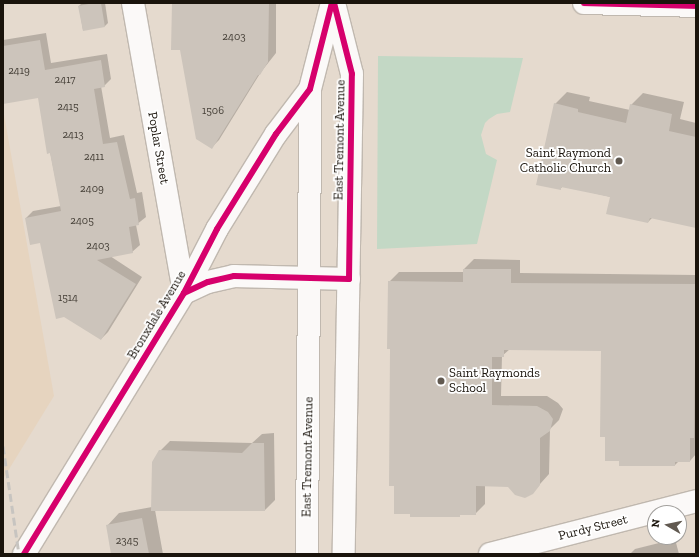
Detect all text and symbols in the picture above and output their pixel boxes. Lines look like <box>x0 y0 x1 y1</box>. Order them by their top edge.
house number: 2403 <box>222 30 246 44</box>
house number: 2419 <box>8 64 30 78</box>
house number: 2417 <box>55 73 75 87</box>
street label: East Tremont Avenue <box>331 79 349 201</box>
house number: 2415 <box>57 100 79 114</box>
house number: 1506 <box>202 104 224 118</box>
street label: Poplar Street <box>144 111 172 185</box>
house number: 2413 <box>62 128 84 142</box>
place label: Saint Raymond Catholic Church <box>520 146 611 177</box>
house number: 2411 <box>84 150 104 164</box>
marker: Saint Raymond Catholic Church <box>614 156 624 166</box>
house number: 2409 <box>80 182 104 196</box>
house number: 2405 <box>70 214 94 228</box>
house number: 2403 <box>86 239 110 253</box>
street label: Bronxdale Avenue <box>124 268 190 362</box>
house number: 1514 <box>58 291 78 305</box>
place label: Saint Raymonds School <box>449 366 540 397</box>
marker: Saint Raymonds School <box>436 376 446 386</box>
street label: East Tremont Avenue <box>299 396 317 518</box>
north arrow <box>647 505 687 545</box>
street label: Purdy Street <box>557 512 629 544</box>
text: N <box>649 518 663 528</box>
house number: 2345 <box>116 534 138 548</box>

